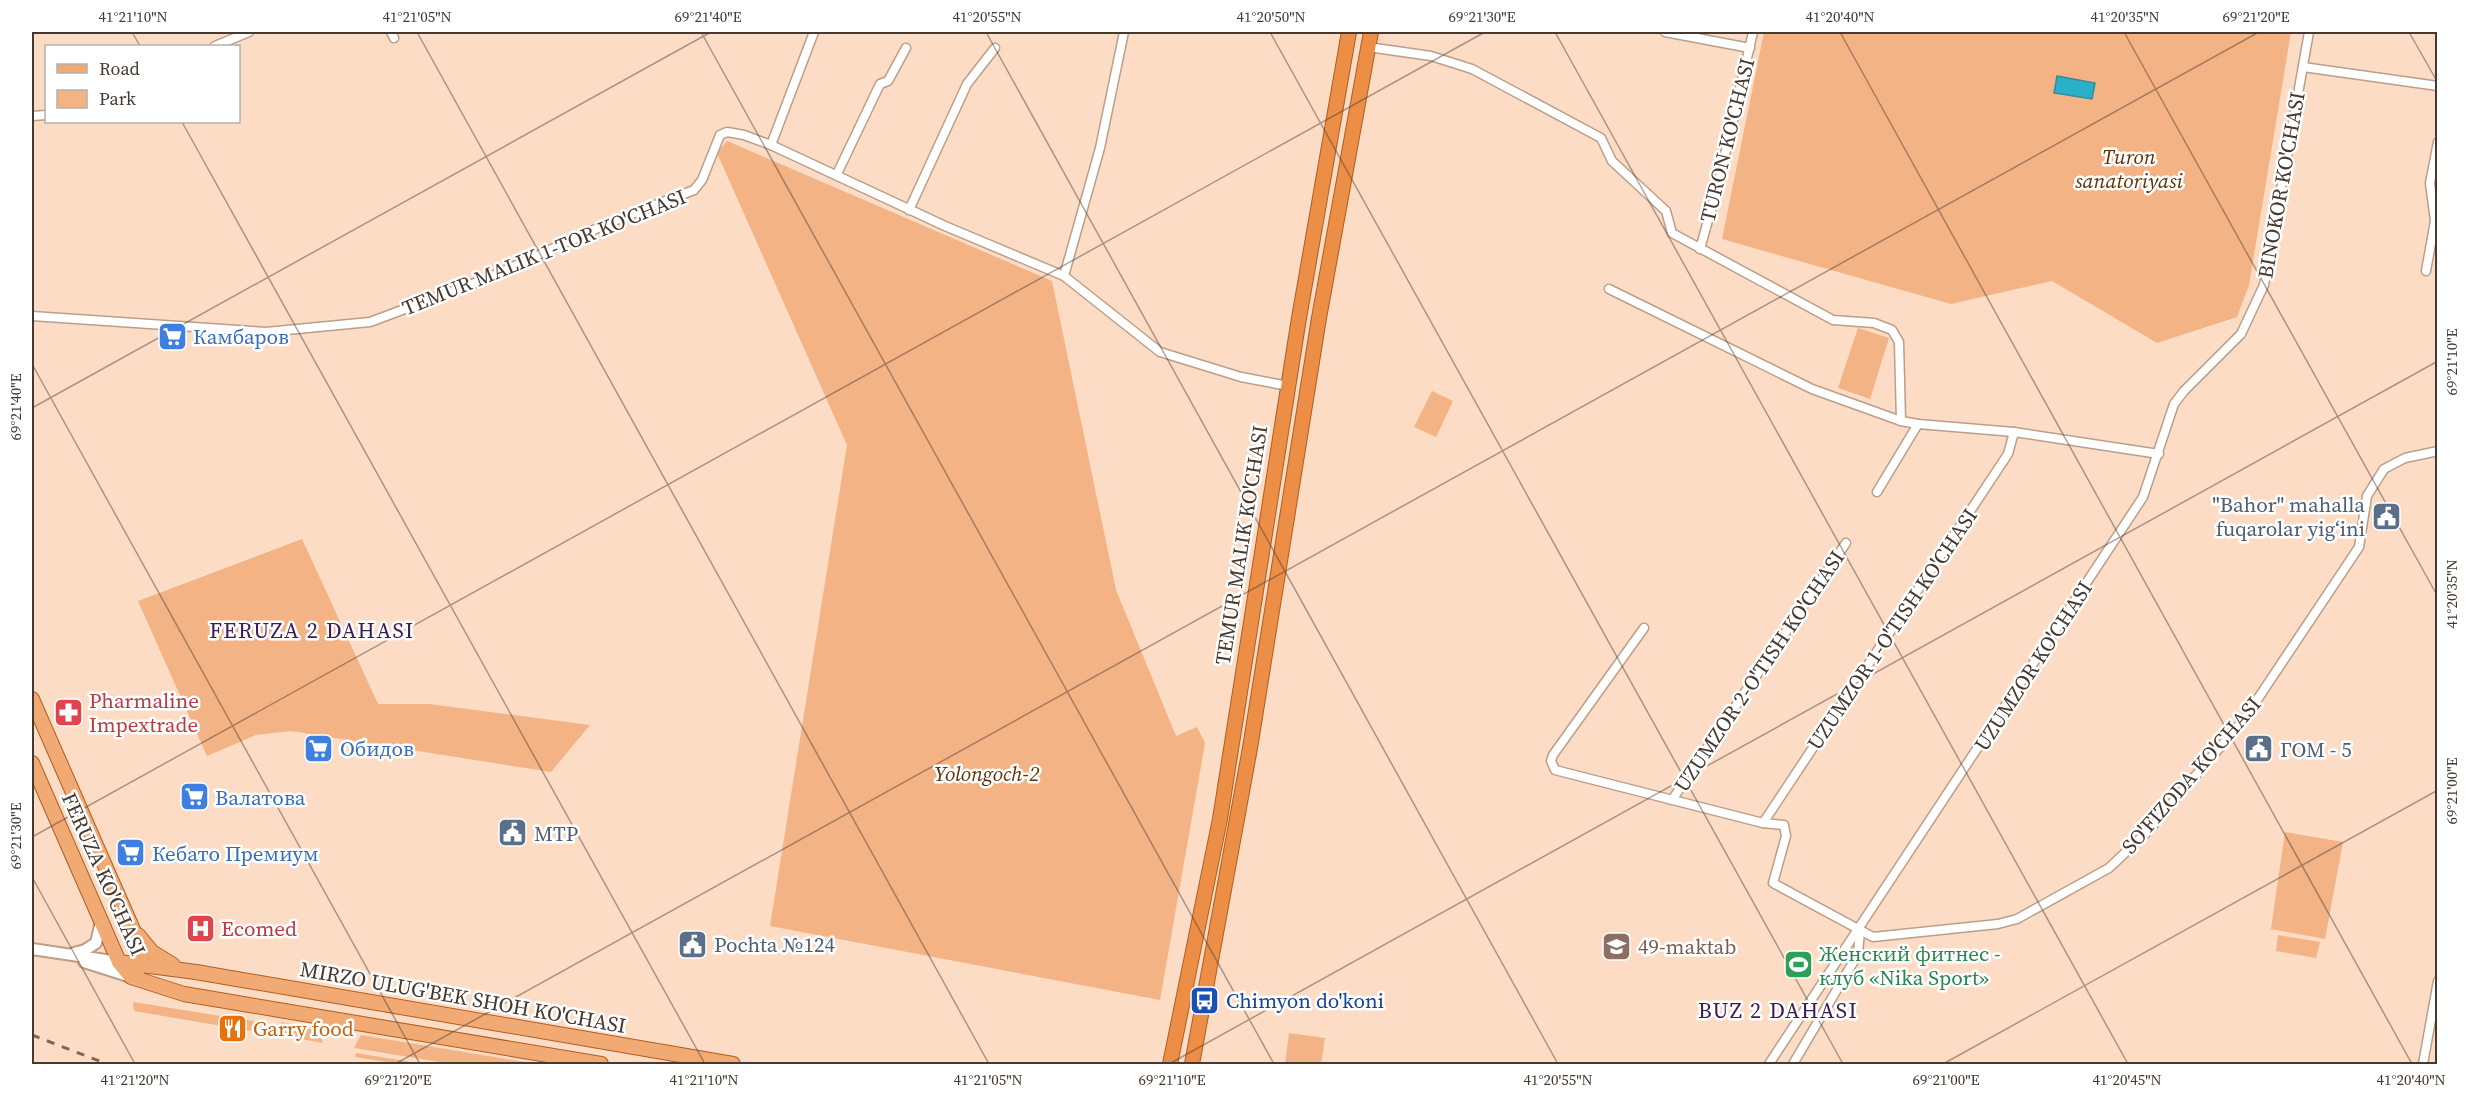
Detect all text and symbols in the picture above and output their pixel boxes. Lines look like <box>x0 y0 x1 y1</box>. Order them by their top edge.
text: 41°21'10"N <box>98 6 168 27</box>
text: 41°21'05"N <box>382 6 452 27</box>
text: 69°21'40"E <box>674 6 742 27</box>
text: 41°20'55"N <box>952 6 1022 27</box>
text: 41°20'50"N <box>1236 6 1306 27</box>
text: 69°21'30"E <box>1448 6 1516 27</box>
text: 41°20'40"N <box>1805 6 1875 27</box>
text: 41°20'35"N <box>2090 6 2160 27</box>
text: 69°21'20"E <box>2222 6 2290 27</box>
legend <box>45 45 240 123</box>
street label: TURON KO'CHASI <box>1693 55 1761 225</box>
text: Road <box>99 56 140 81</box>
text: Park <box>99 86 136 111</box>
street label: BINOKOR KO'CHASI <box>2250 89 2312 281</box>
park label: Turon sanatoriyasi <box>2075 142 2184 195</box>
street label: TEMUR MALIK 1-TOR KO'CHASI <box>398 182 690 322</box>
supermarket icon: Камбаров <box>156 320 188 352</box>
place label: Камбаров <box>193 322 289 351</box>
text: 69°21'10"E <box>2441 328 2462 396</box>
text: 69°21'40"E <box>5 373 26 441</box>
street label: TEMUR MALIK KO'CHASI <box>1208 423 1274 667</box>
place label: "Bahor" mahalla fuqarolar yig‘ini <box>2212 490 2365 543</box>
public building icon: "Bahor" mahalla fuqarolar yig‘ini <box>2370 500 2402 532</box>
street label: UZUMZOR 1-O'TISH KO'CHASI <box>1800 502 1984 756</box>
street label: UZUMZOR 2-O'TISH KO'CHASI <box>1667 544 1851 798</box>
text: 41°20'35"N <box>2441 559 2462 629</box>
street label: UZUMZOR KO'CHASI <box>1967 575 2099 757</box>
district label: FERUZA 2 DAHASI <box>209 615 415 645</box>
place label: Pharmaline Impextrade <box>89 686 199 739</box>
street label: SO'FIZODA KO'CHASI <box>2115 690 2267 860</box>
pharmacy icon: Pharmaline Impextrade <box>52 696 84 728</box>
supermarket icon: Обидов <box>303 732 335 764</box>
public building icon: ГОМ - 5 <box>2243 733 2275 765</box>
place label: Обидов <box>340 734 414 763</box>
place label: ГОМ - 5 <box>2280 735 2352 764</box>
text: 69°21'00"E <box>2441 757 2462 825</box>
park label: Yolongoch-2 <box>934 759 1040 788</box>
supermarket icon: Валатова <box>178 781 210 813</box>
place label: Валатова <box>215 783 306 812</box>
street label: FERUZA KO'CHASI <box>55 788 153 960</box>
text: 69°21'30"E <box>5 802 26 870</box>
public building icon: MTP <box>497 817 529 849</box>
place label: MTP <box>534 819 578 848</box>
supermarket icon: Кебато Премиум <box>115 837 147 869</box>
place label: Кебато Премиум <box>152 839 319 868</box>
hospital icon: Ecomed <box>184 912 216 944</box>
place label: Ecomed <box>221 914 297 943</box>
public building icon: Pochta №124 <box>677 928 709 960</box>
place label: Pochta №124 <box>714 930 836 959</box>
school or university icon: 49-maktab <box>1601 930 1633 962</box>
place label: 49-maktab <box>1638 932 1736 961</box>
place label: Женский фитнес - клуб «Nika Sport» <box>1819 939 2001 992</box>
sports icon: Женский фитнес - клуб «Nika Sport» <box>1782 949 1814 981</box>
street label: MIRZO ULUG'BEK SHOH KO'CHASI <box>298 954 628 1040</box>
bus stop icon: Chimyon do'koni <box>1189 984 1221 1016</box>
place label: Chimyon do'koni <box>1226 986 1384 1015</box>
district label: BUZ 2 DAHASI <box>1698 995 1858 1025</box>
restaurant icon: Garry food <box>216 1012 248 1044</box>
place label: Garry food <box>253 1014 354 1043</box>
text: 41°21'20"N <box>100 1069 170 1090</box>
text: 69°21'20"E <box>364 1069 432 1090</box>
text: 41°21'10"N <box>669 1069 739 1090</box>
text: 41°21'05"N <box>953 1069 1023 1090</box>
text: 69°21'10"E <box>1138 1069 1206 1090</box>
text: 41°20'55"N <box>1523 1069 1593 1090</box>
text: 69°21'00"E <box>1912 1069 1980 1090</box>
text: 41°20'45"N <box>2092 1069 2162 1090</box>
text: 41°20'40"N <box>2376 1069 2446 1090</box>

